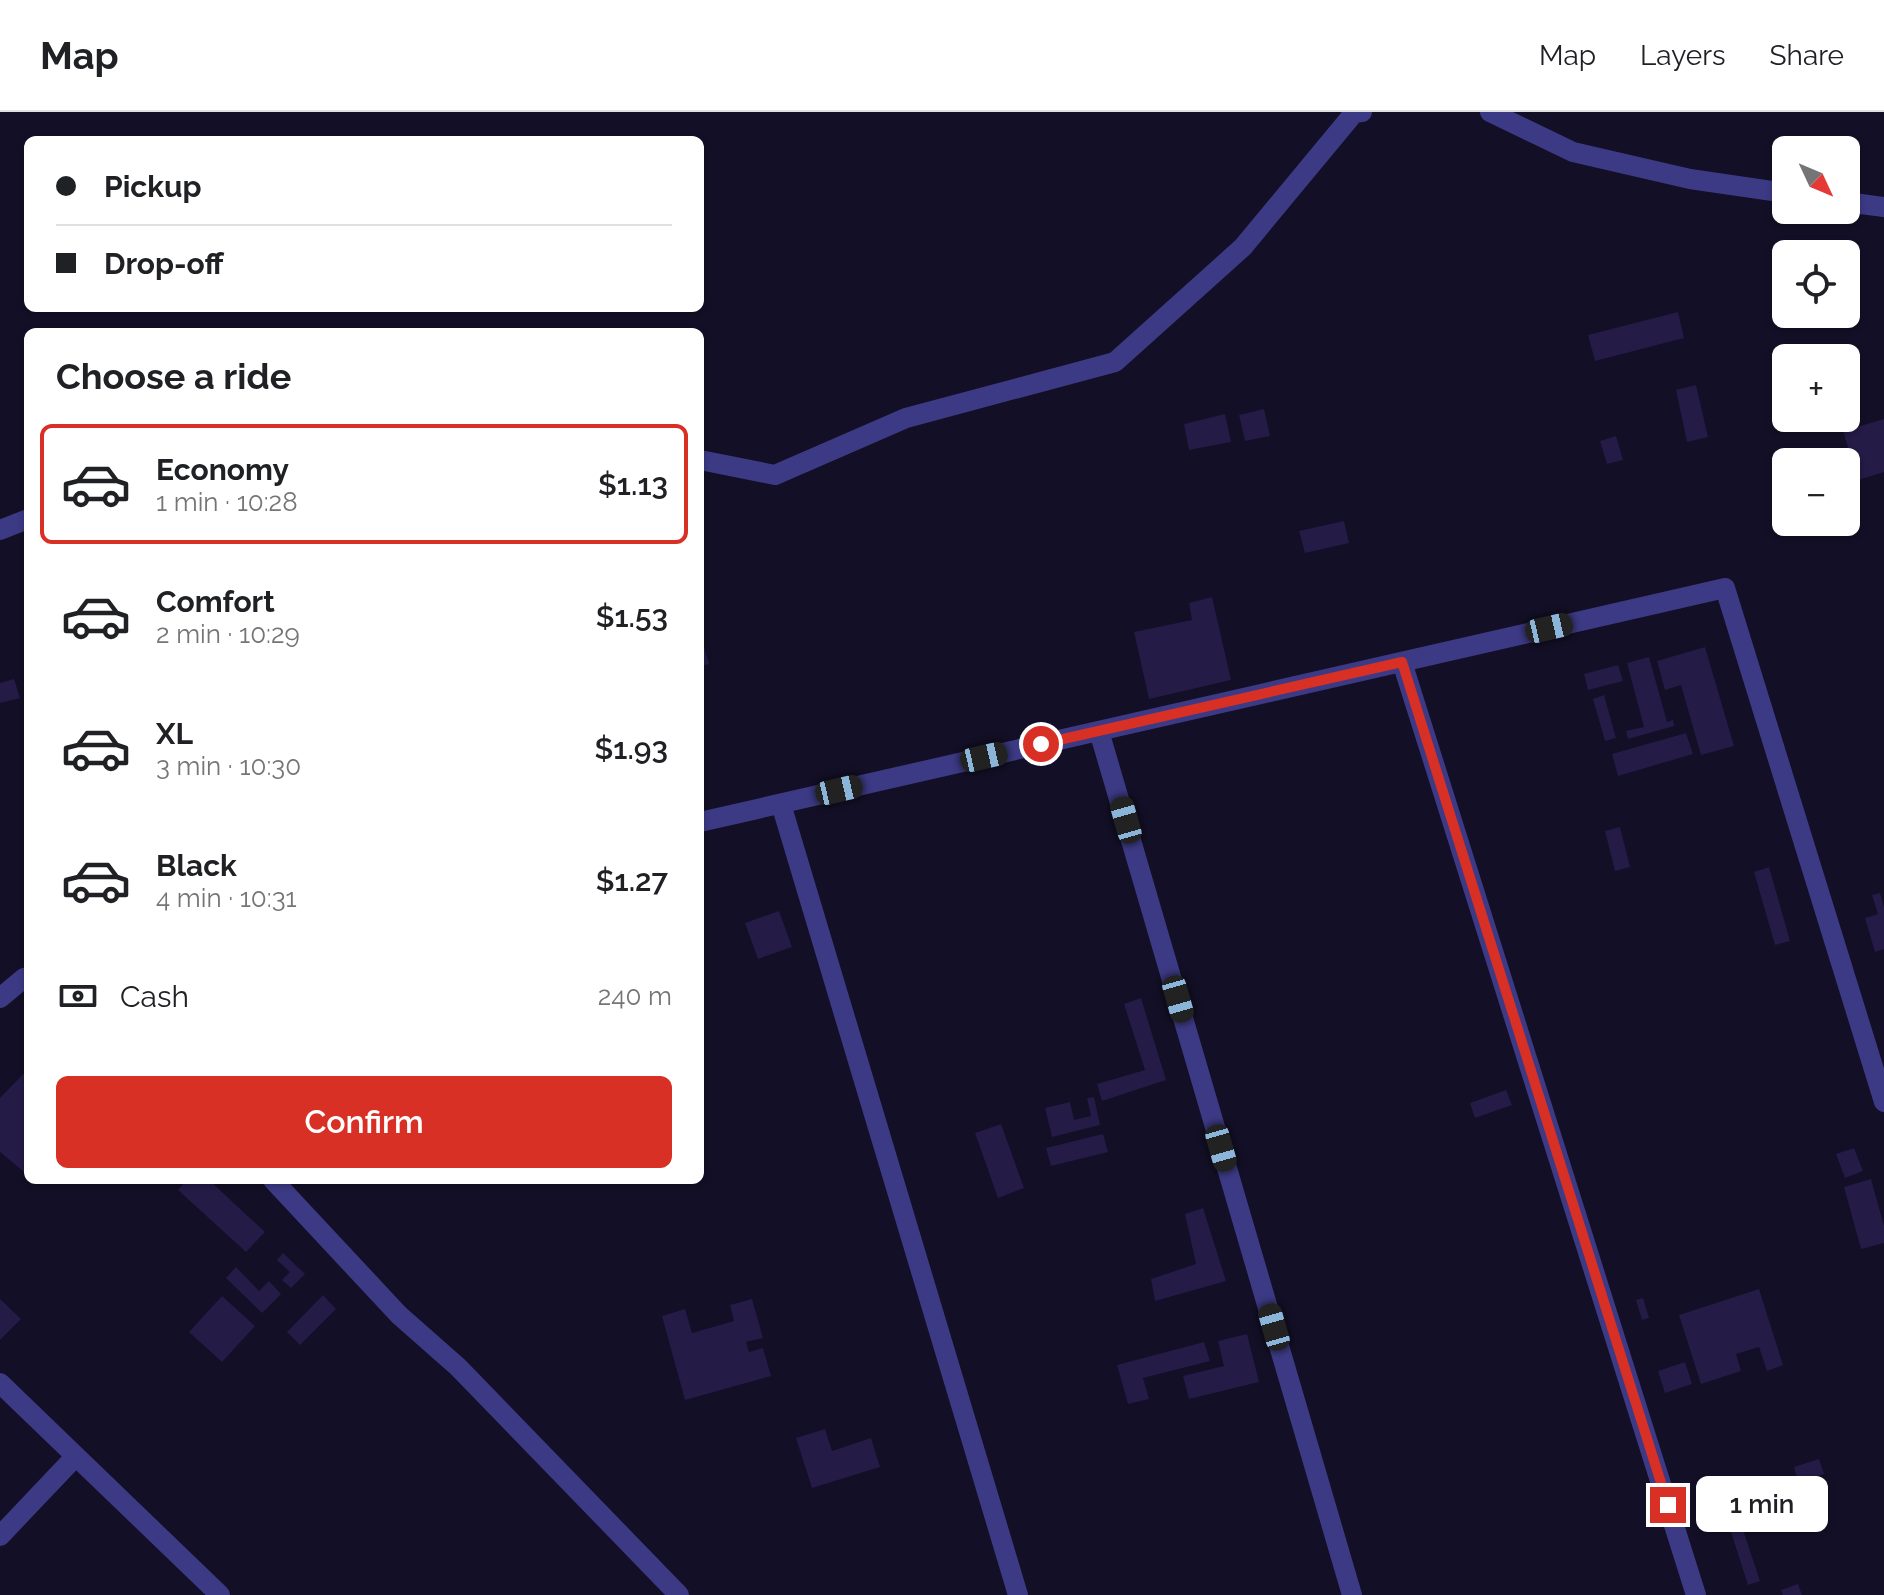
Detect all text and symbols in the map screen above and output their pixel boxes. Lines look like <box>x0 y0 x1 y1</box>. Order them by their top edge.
text: Map <box>40 33 119 78</box>
text: Map <box>1539 39 1596 72</box>
text: Layers <box>1640 39 1726 72</box>
text: Share <box>1770 39 1844 72</box>
north arrow <box>1772 136 1860 224</box>
map controls <box>1772 136 1860 536</box>
text: Pickup <box>104 169 202 204</box>
button: locate <box>1772 240 1860 328</box>
text: Drop-off <box>104 246 224 281</box>
button: + <box>1772 344 1860 432</box>
text: Choose a ride <box>56 355 291 397</box>
icon: car <box>60 448 132 520</box>
button: − <box>1772 448 1860 536</box>
text: Economy <box>156 452 289 487</box>
text: $1.13 <box>598 467 668 502</box>
text: 1 min · 10:28 <box>156 487 298 517</box>
icon: car <box>60 580 132 652</box>
text: Comfort <box>156 584 275 619</box>
text: $1.53 <box>596 599 668 634</box>
car <box>1523 611 1575 645</box>
text: 2 min · 10:29 <box>156 619 300 649</box>
icon: car <box>60 712 132 784</box>
text: XL <box>156 716 193 751</box>
route start <box>1023 726 1059 762</box>
text: $1.93 <box>595 731 668 766</box>
car <box>958 740 1010 774</box>
text: 3 min · 10:30 <box>156 751 301 781</box>
car <box>813 773 865 807</box>
car <box>1108 794 1144 846</box>
icon: car <box>60 844 132 916</box>
text: Black <box>156 848 237 883</box>
text: $1.27 <box>596 863 668 898</box>
text: 4 min · 10:31 <box>156 883 297 913</box>
car <box>1160 973 1196 1025</box>
icon: cash <box>56 974 100 1018</box>
text: Cash <box>120 979 189 1014</box>
text: 240 m <box>598 981 672 1011</box>
button: Confirm <box>56 1076 672 1168</box>
car <box>1203 1122 1239 1174</box>
car <box>1256 1301 1292 1353</box>
callout: 1 min <box>1696 1477 1828 1533</box>
route end <box>1650 1487 1686 1523</box>
text: 1 min <box>1730 1489 1794 1519</box>

